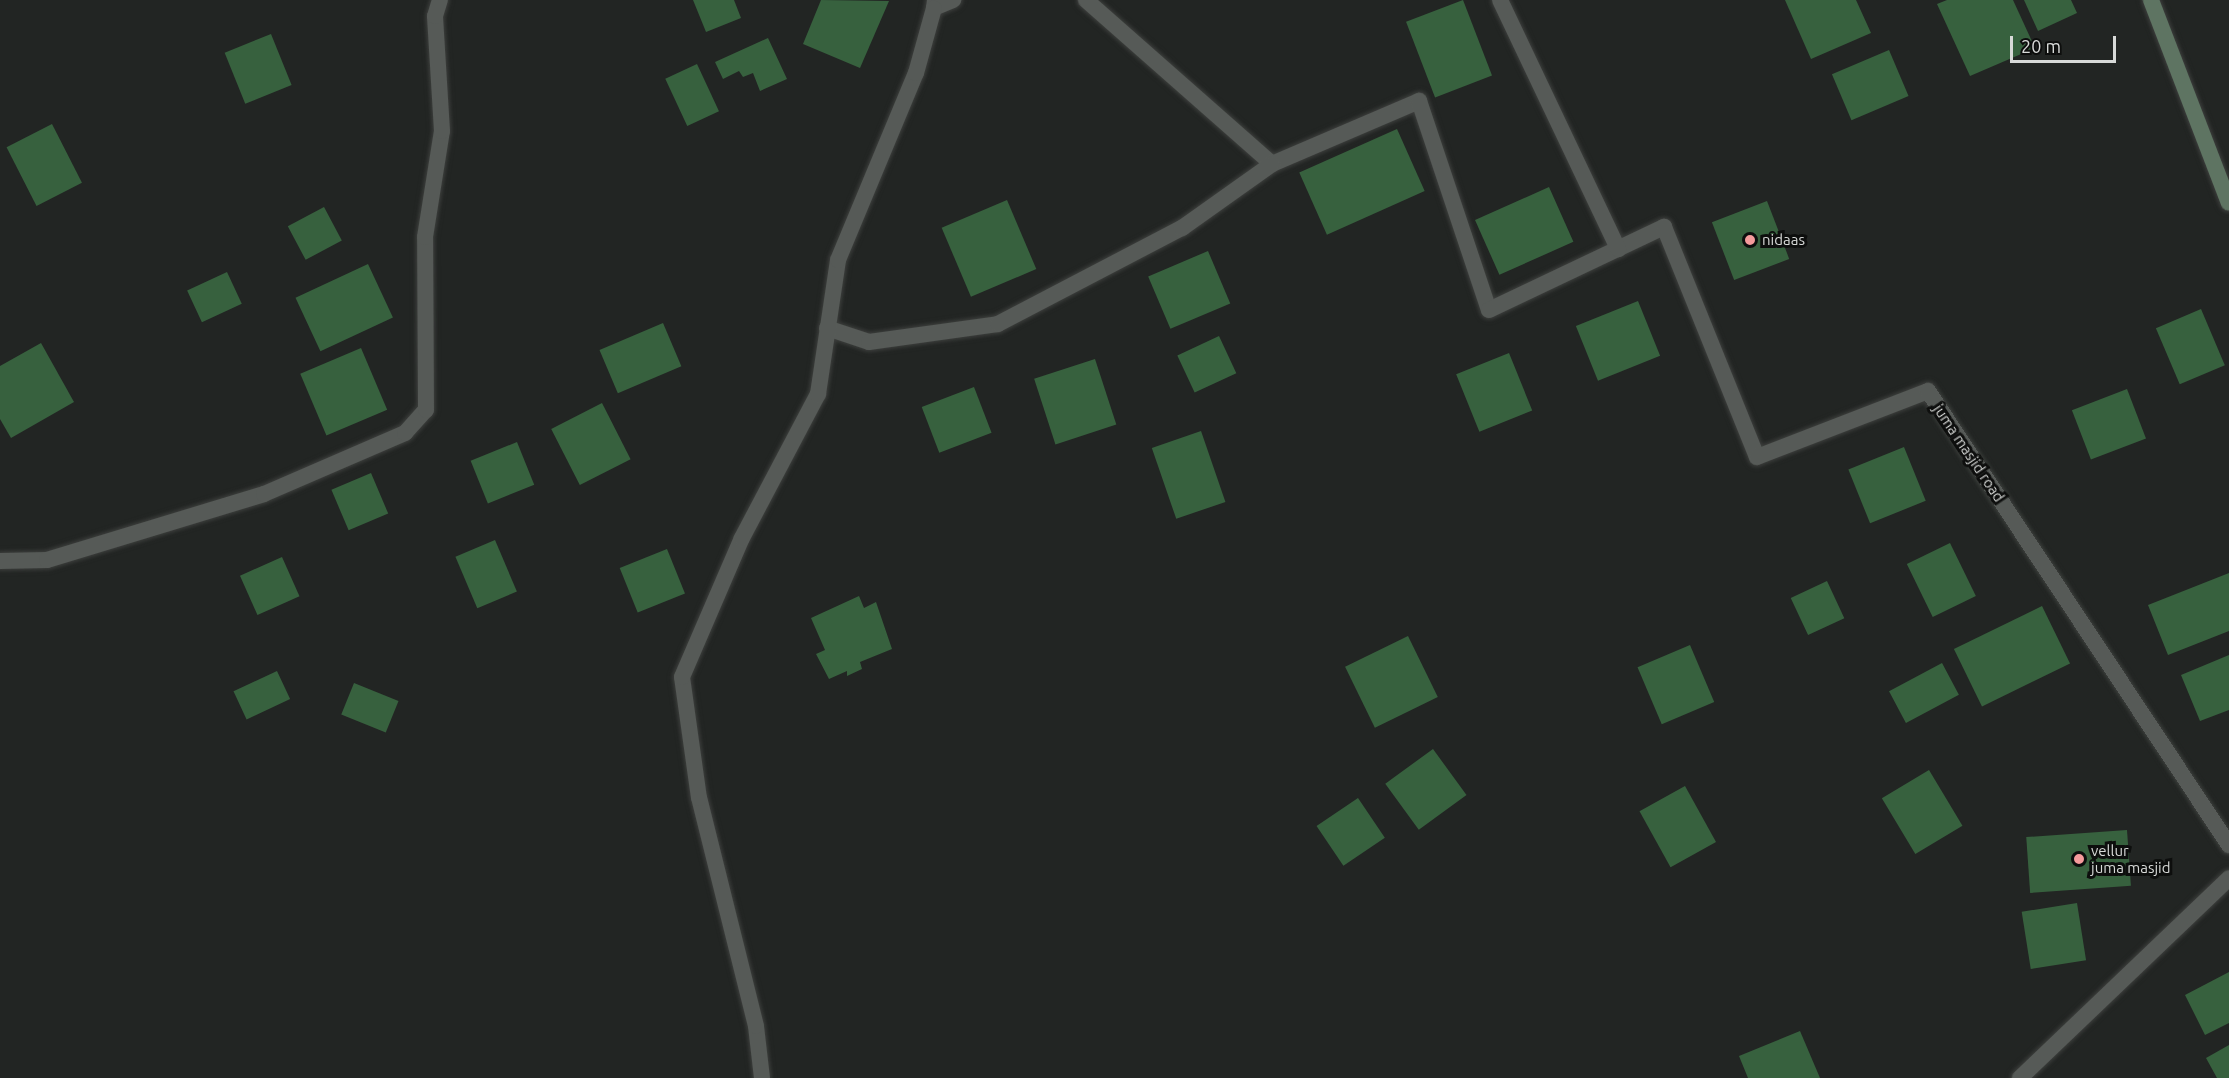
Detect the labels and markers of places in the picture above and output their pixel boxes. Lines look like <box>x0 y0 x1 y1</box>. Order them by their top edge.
place label: nidaas <box>1762 231 1805 249</box>
marker: nidaas <box>1743 233 1757 247</box>
place label: vellur juma masjid <box>2091 841 2171 876</box>
marker: vellur juma masjid <box>2072 852 2086 866</box>

